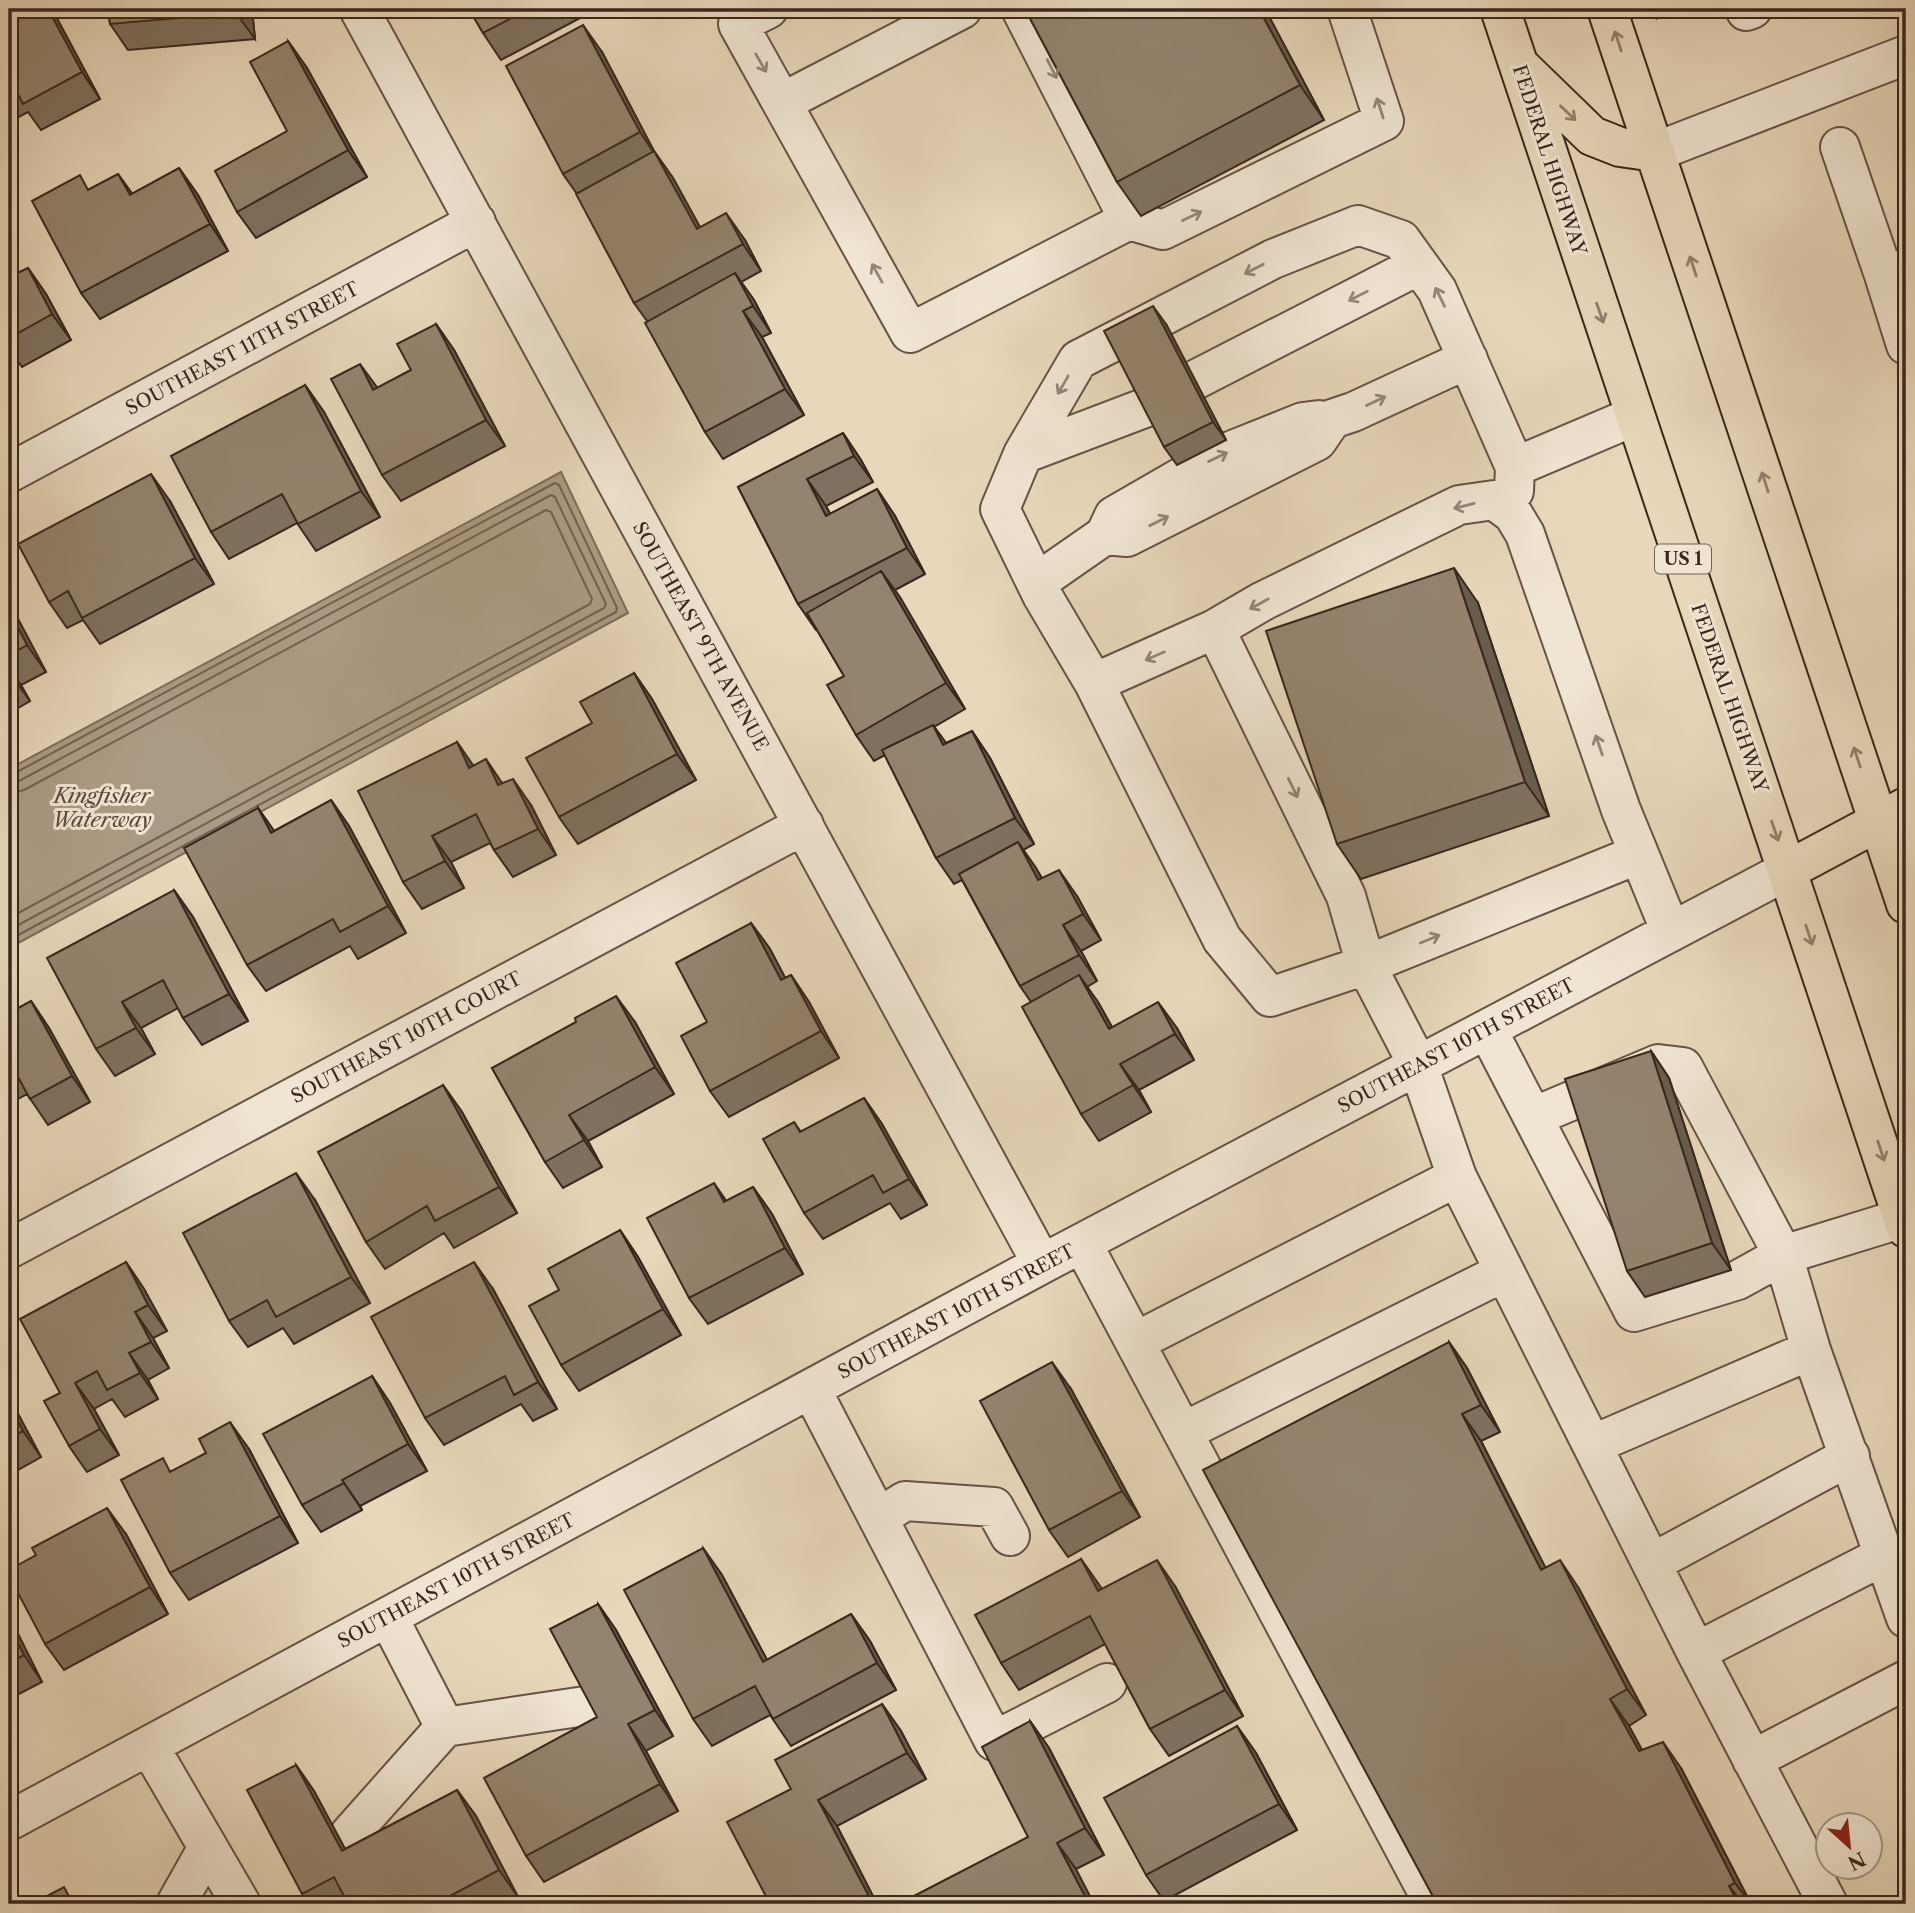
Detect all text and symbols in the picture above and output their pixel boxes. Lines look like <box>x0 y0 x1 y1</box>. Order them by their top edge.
one-way arrow <box>1611 30 1624 52</box>
one-way arrow <box>754 53 768 73</box>
one-way arrow <box>1045 59 1059 79</box>
street label: FEDERAL HIGHWAY <box>1508 62 1591 259</box>
one-way arrow <box>1373 98 1385 120</box>
one-way arrow <box>1559 104 1576 121</box>
one-way arrow <box>1181 209 1202 223</box>
one-way arrow <box>1686 255 1699 277</box>
one-way arrow <box>1244 262 1265 276</box>
one-way arrow <box>870 263 883 284</box>
street label: SOUTHEAST 11TH STREET <box>122 277 364 420</box>
one-way arrow <box>1433 287 1446 308</box>
one-way arrow <box>1348 290 1369 304</box>
one-way arrow <box>1595 302 1607 324</box>
one-way arrow <box>1056 375 1070 395</box>
one-way arrow <box>1365 394 1387 407</box>
one-way arrow <box>1207 450 1228 463</box>
one-way arrow <box>1758 471 1770 493</box>
one-way arrow <box>1453 499 1476 513</box>
one-way arrow <box>1148 514 1169 528</box>
street label: SOUTHEAST 9TH AVENUE <box>628 518 773 755</box>
road number: US 1 <box>1655 544 1711 574</box>
one-way arrow <box>1249 597 1270 611</box>
street label: FEDERAL HIGHWAY <box>1686 600 1773 796</box>
one-way arrow <box>1144 650 1166 663</box>
one-way arrow <box>1592 735 1604 757</box>
one-way arrow <box>1850 746 1862 768</box>
one-way arrow <box>1286 777 1300 798</box>
water label: Kingfisher Waterway <box>52 783 152 832</box>
one-way arrow <box>1770 819 1782 841</box>
one-way arrow <box>1804 924 1817 946</box>
one-way arrow <box>1418 932 1440 945</box>
street label: SOUTHEAST 10TH COURT <box>287 966 526 1108</box>
street label: SOUTHEAST 10TH STREET <box>1334 973 1579 1118</box>
one-way arrow <box>1875 1140 1888 1162</box>
street label: SOUTHEAST 10TH STREET <box>834 1239 1079 1384</box>
street label: SOUTHEAST 10TH STREET <box>334 1508 579 1653</box>
north arrow <box>1814 1812 1884 1882</box>
text: N <box>1844 1847 1869 1875</box>

